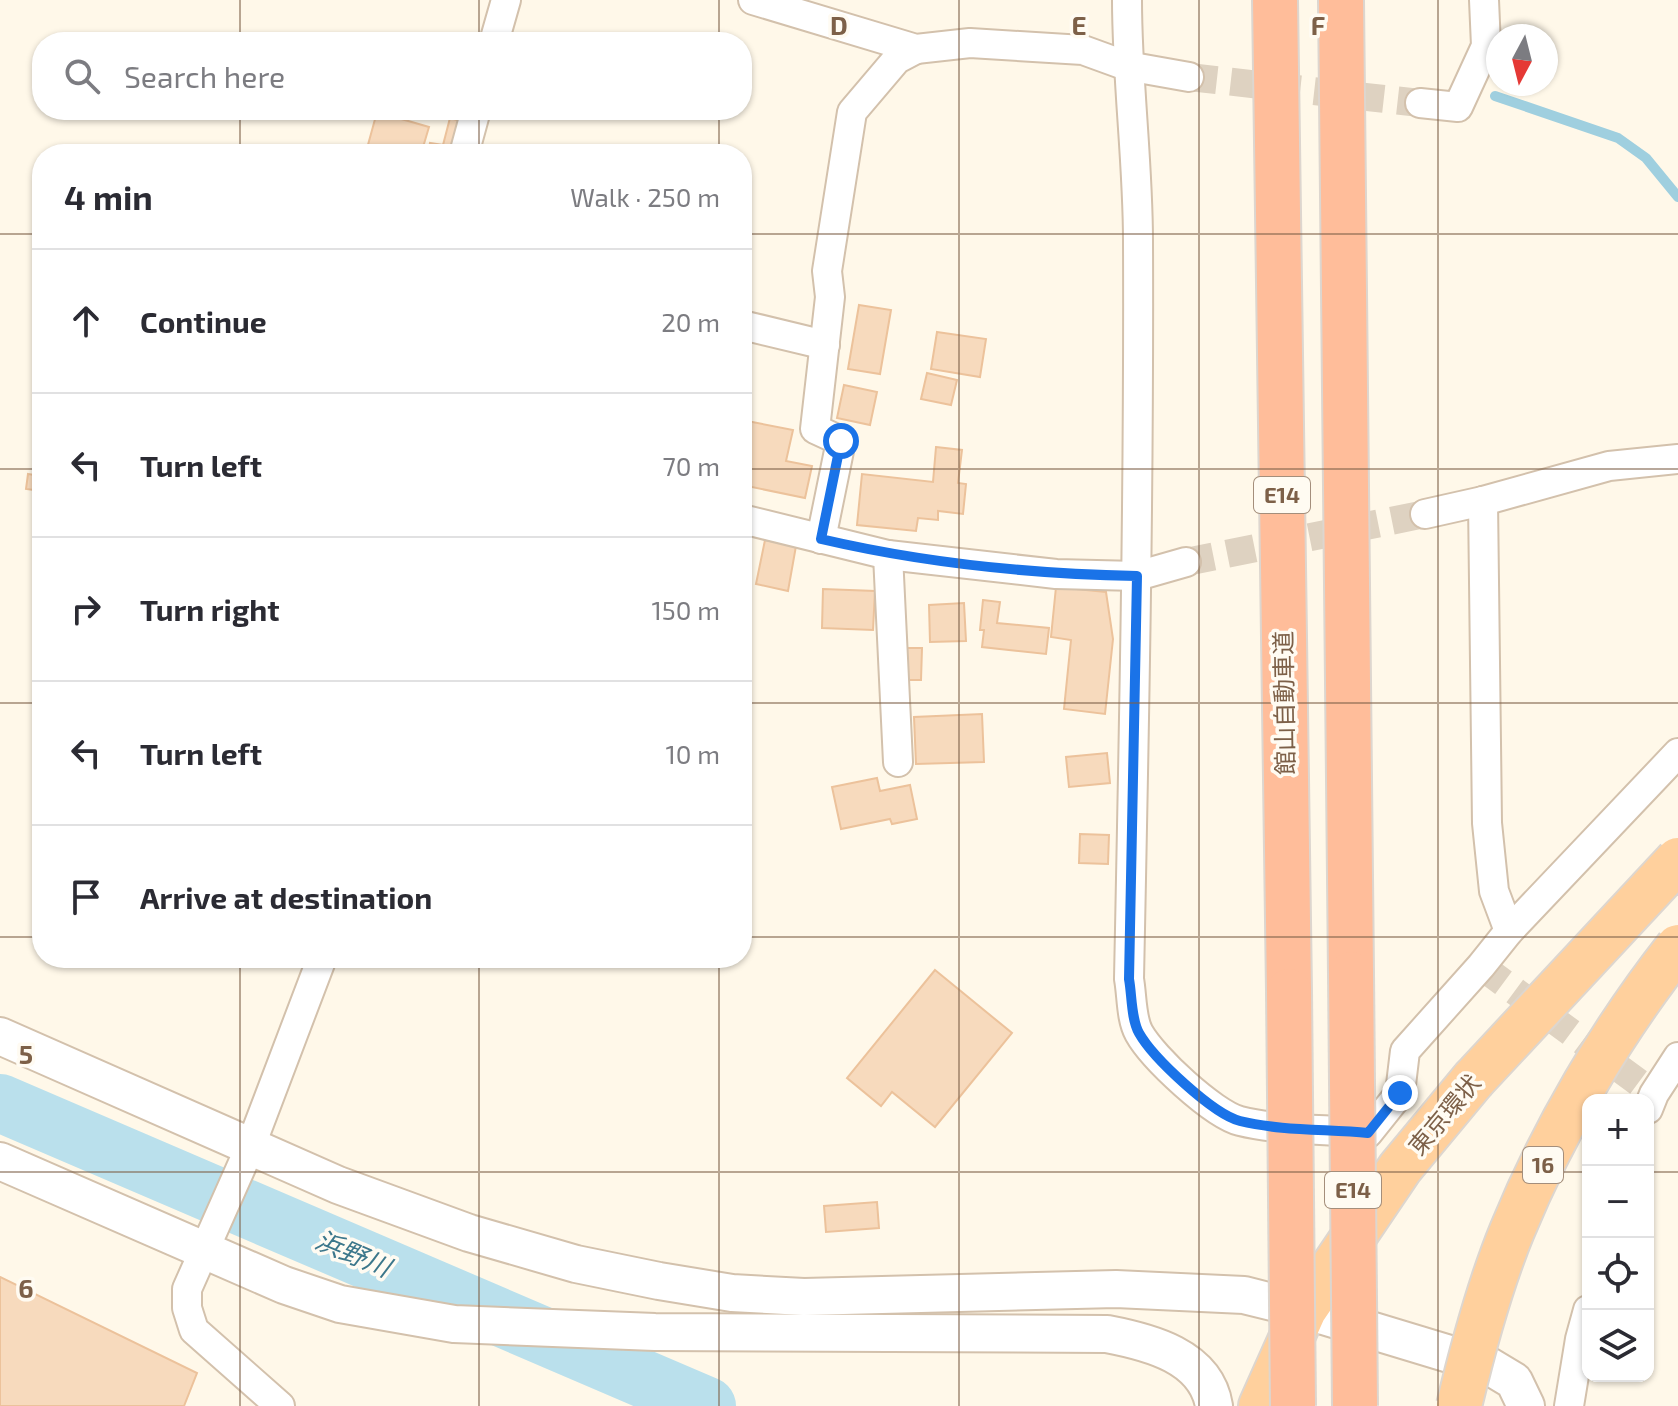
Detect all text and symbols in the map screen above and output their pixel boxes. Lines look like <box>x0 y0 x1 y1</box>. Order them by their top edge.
text: D <box>830 9 848 40</box>
text: E <box>1071 9 1087 40</box>
text: F <box>1311 9 1325 40</box>
north arrow <box>1486 24 1558 96</box>
search box <box>32 32 752 120</box>
icon: search <box>60 54 104 98</box>
text: Search here <box>124 58 285 94</box>
text: 4 min <box>64 176 153 217</box>
text: Walk · 250 m <box>570 181 720 212</box>
icon: ahead <box>64 299 108 343</box>
text: Continue <box>140 303 267 339</box>
text: 20 m <box>661 306 720 337</box>
route start <box>823 423 859 459</box>
icon: left <box>64 443 108 487</box>
text: Turn left <box>140 447 262 483</box>
text: 70 m <box>662 450 720 481</box>
road number: E14 <box>1254 477 1310 513</box>
icon: right <box>64 587 108 631</box>
text: Turn right <box>140 591 280 627</box>
text: 150 m <box>651 594 720 625</box>
street label: 館山自動車道 <box>1268 631 1299 775</box>
icon: left <box>64 731 108 775</box>
text: Turn left <box>140 735 262 771</box>
text: 10 m <box>665 738 720 769</box>
icon: arrive <box>64 875 108 919</box>
text: Arrive at destination <box>140 879 432 915</box>
text: 5 <box>19 1038 33 1069</box>
street label: 東京環状 <box>1402 1068 1486 1160</box>
route end <box>1382 1075 1418 1111</box>
map controls <box>1582 1094 1654 1382</box>
button: + <box>1582 1094 1654 1166</box>
road number: 16 <box>1523 1147 1563 1183</box>
button: − <box>1582 1166 1654 1238</box>
road number: E14 <box>1325 1172 1381 1208</box>
water label: 浜野川 <box>312 1223 398 1283</box>
button: locate <box>1582 1238 1654 1310</box>
text: 6 <box>18 1272 34 1303</box>
button: layers <box>1582 1310 1654 1382</box>

